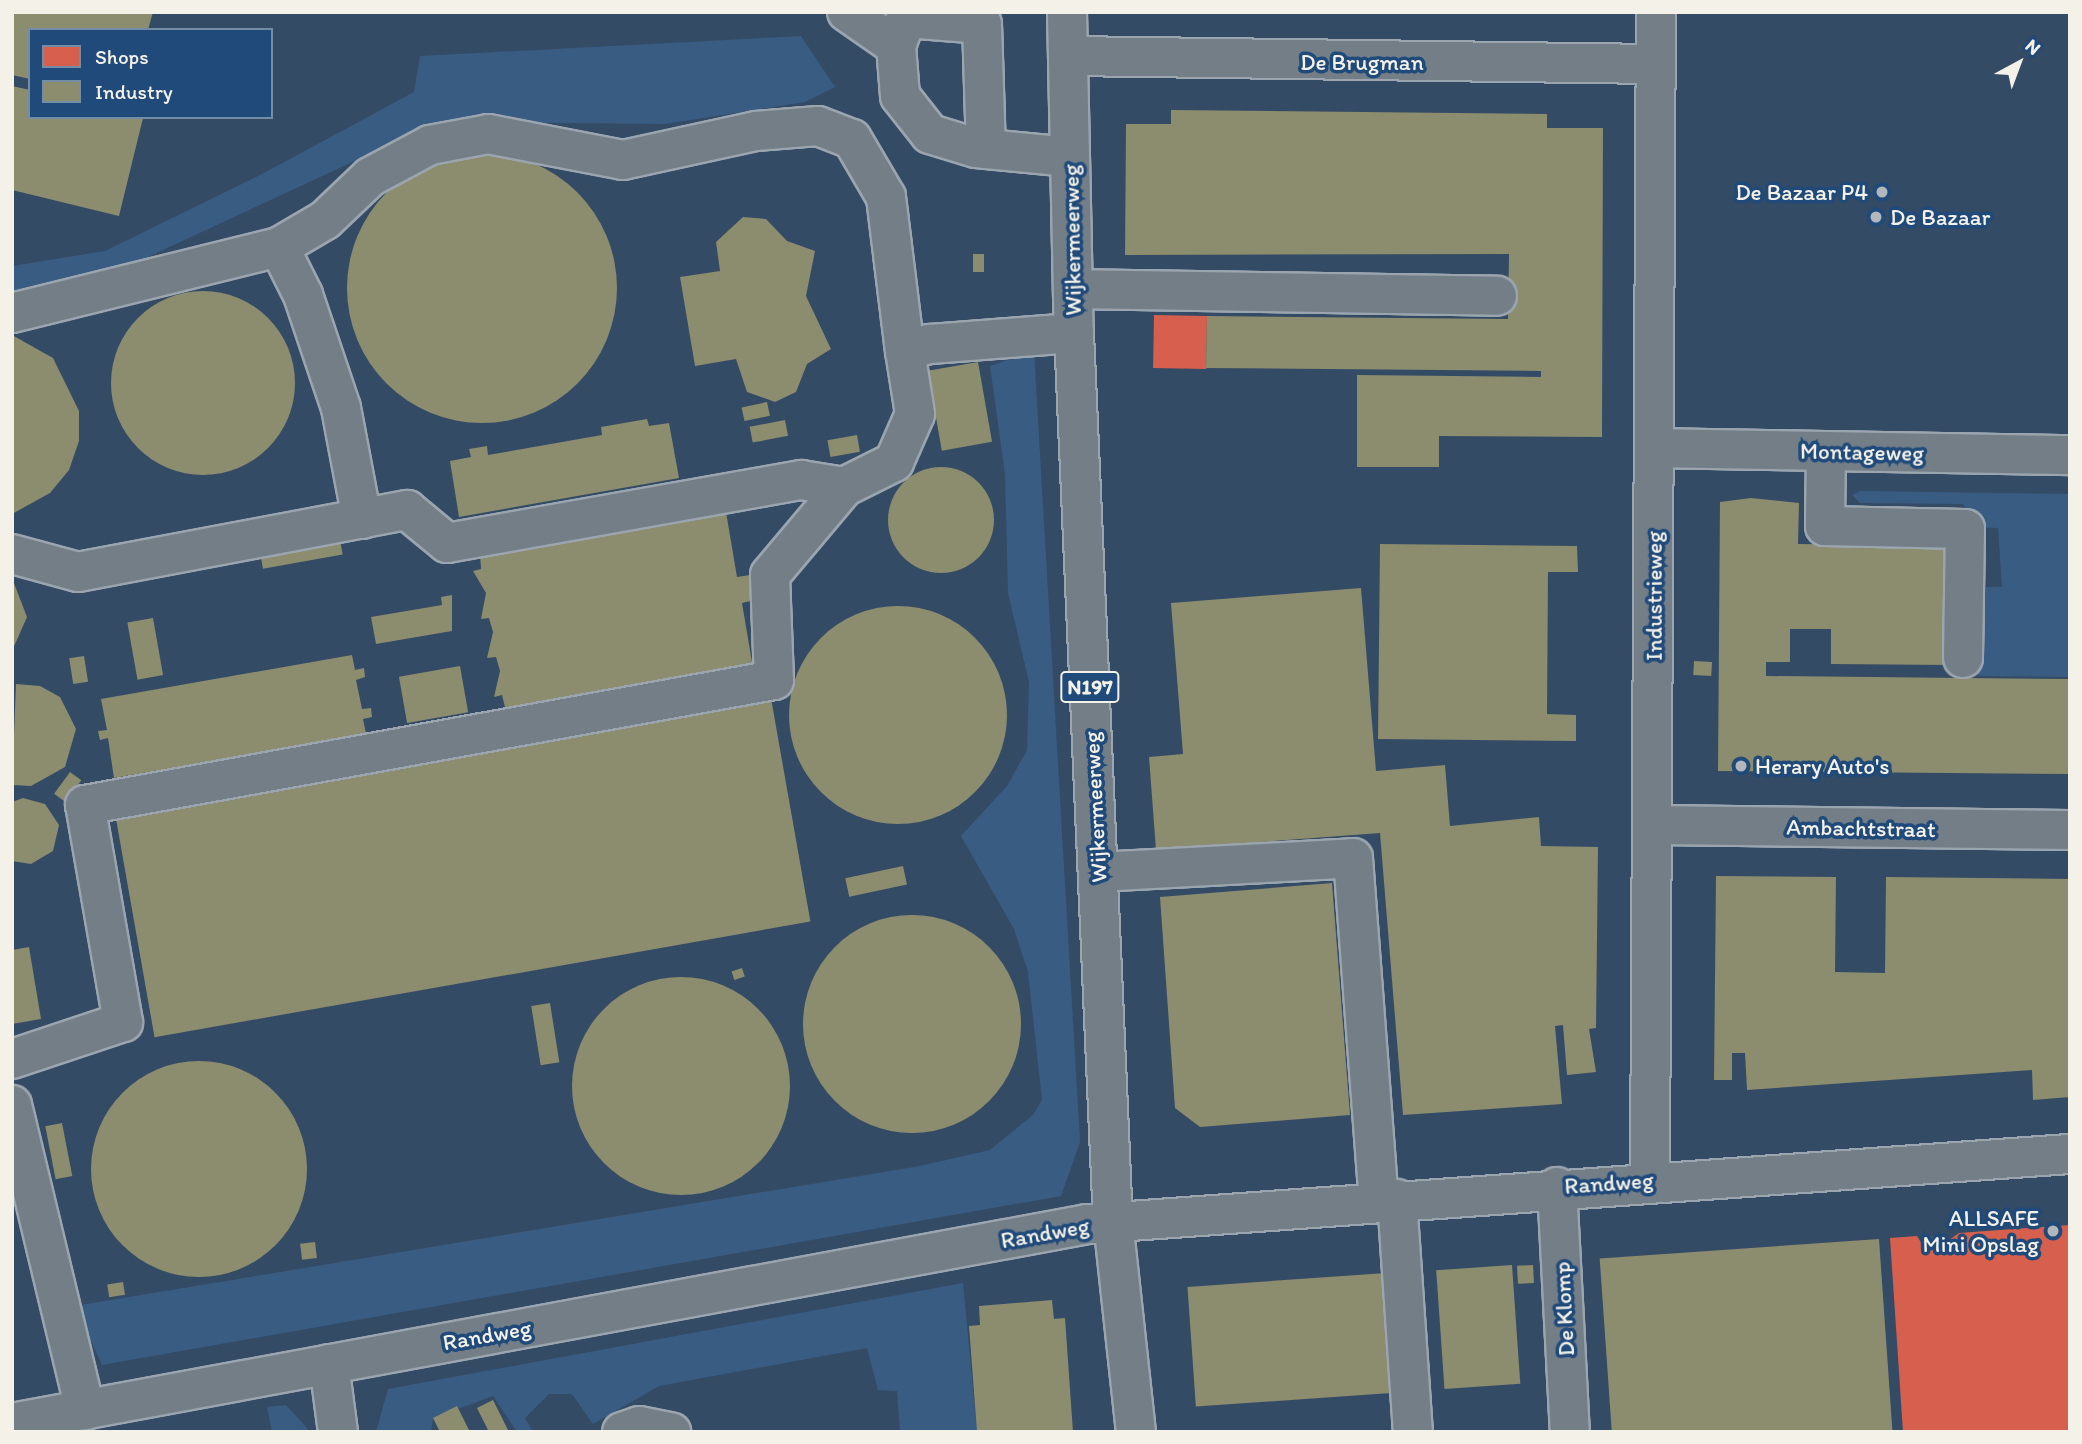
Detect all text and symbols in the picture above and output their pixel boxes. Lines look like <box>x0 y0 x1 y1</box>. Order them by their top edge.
legend <box>28 28 273 119</box>
north arrow <box>1984 28 2054 98</box>
text: N <box>2021 34 2045 60</box>
text: Shops <box>95 44 149 69</box>
street label: De Brugman <box>1300 48 1424 76</box>
text: Industry <box>95 79 173 104</box>
street label: Wijkermeerweg <box>1057 164 1087 316</box>
place label: De Bazaar P4 <box>1735 178 1868 206</box>
marker: De Bazaar P4 <box>1874 184 1890 200</box>
place label: De Bazaar <box>1890 203 1991 231</box>
marker: De Bazaar <box>1868 209 1884 225</box>
street label: Montageweg <box>1800 437 1924 467</box>
street label: Industrieweg <box>1640 531 1668 661</box>
road number: N197 <box>1060 670 1120 704</box>
street label: Wijkermeerweg <box>1077 731 1113 883</box>
place label: Herary Auto's <box>1755 752 1889 780</box>
marker: Herary Auto's <box>1733 758 1749 774</box>
street label: Ambachtstraat <box>1786 813 1936 843</box>
street label: Randweg <box>1563 1166 1655 1200</box>
place label: ALLSAFE Mini Opslag <box>1922 1204 2039 1258</box>
street label: Randweg <box>999 1212 1091 1254</box>
marker: ALLSAFE Mini Opslag <box>2045 1223 2061 1239</box>
street label: De Klomp <box>1548 1261 1580 1357</box>
street label: Randweg <box>441 1314 533 1356</box>

